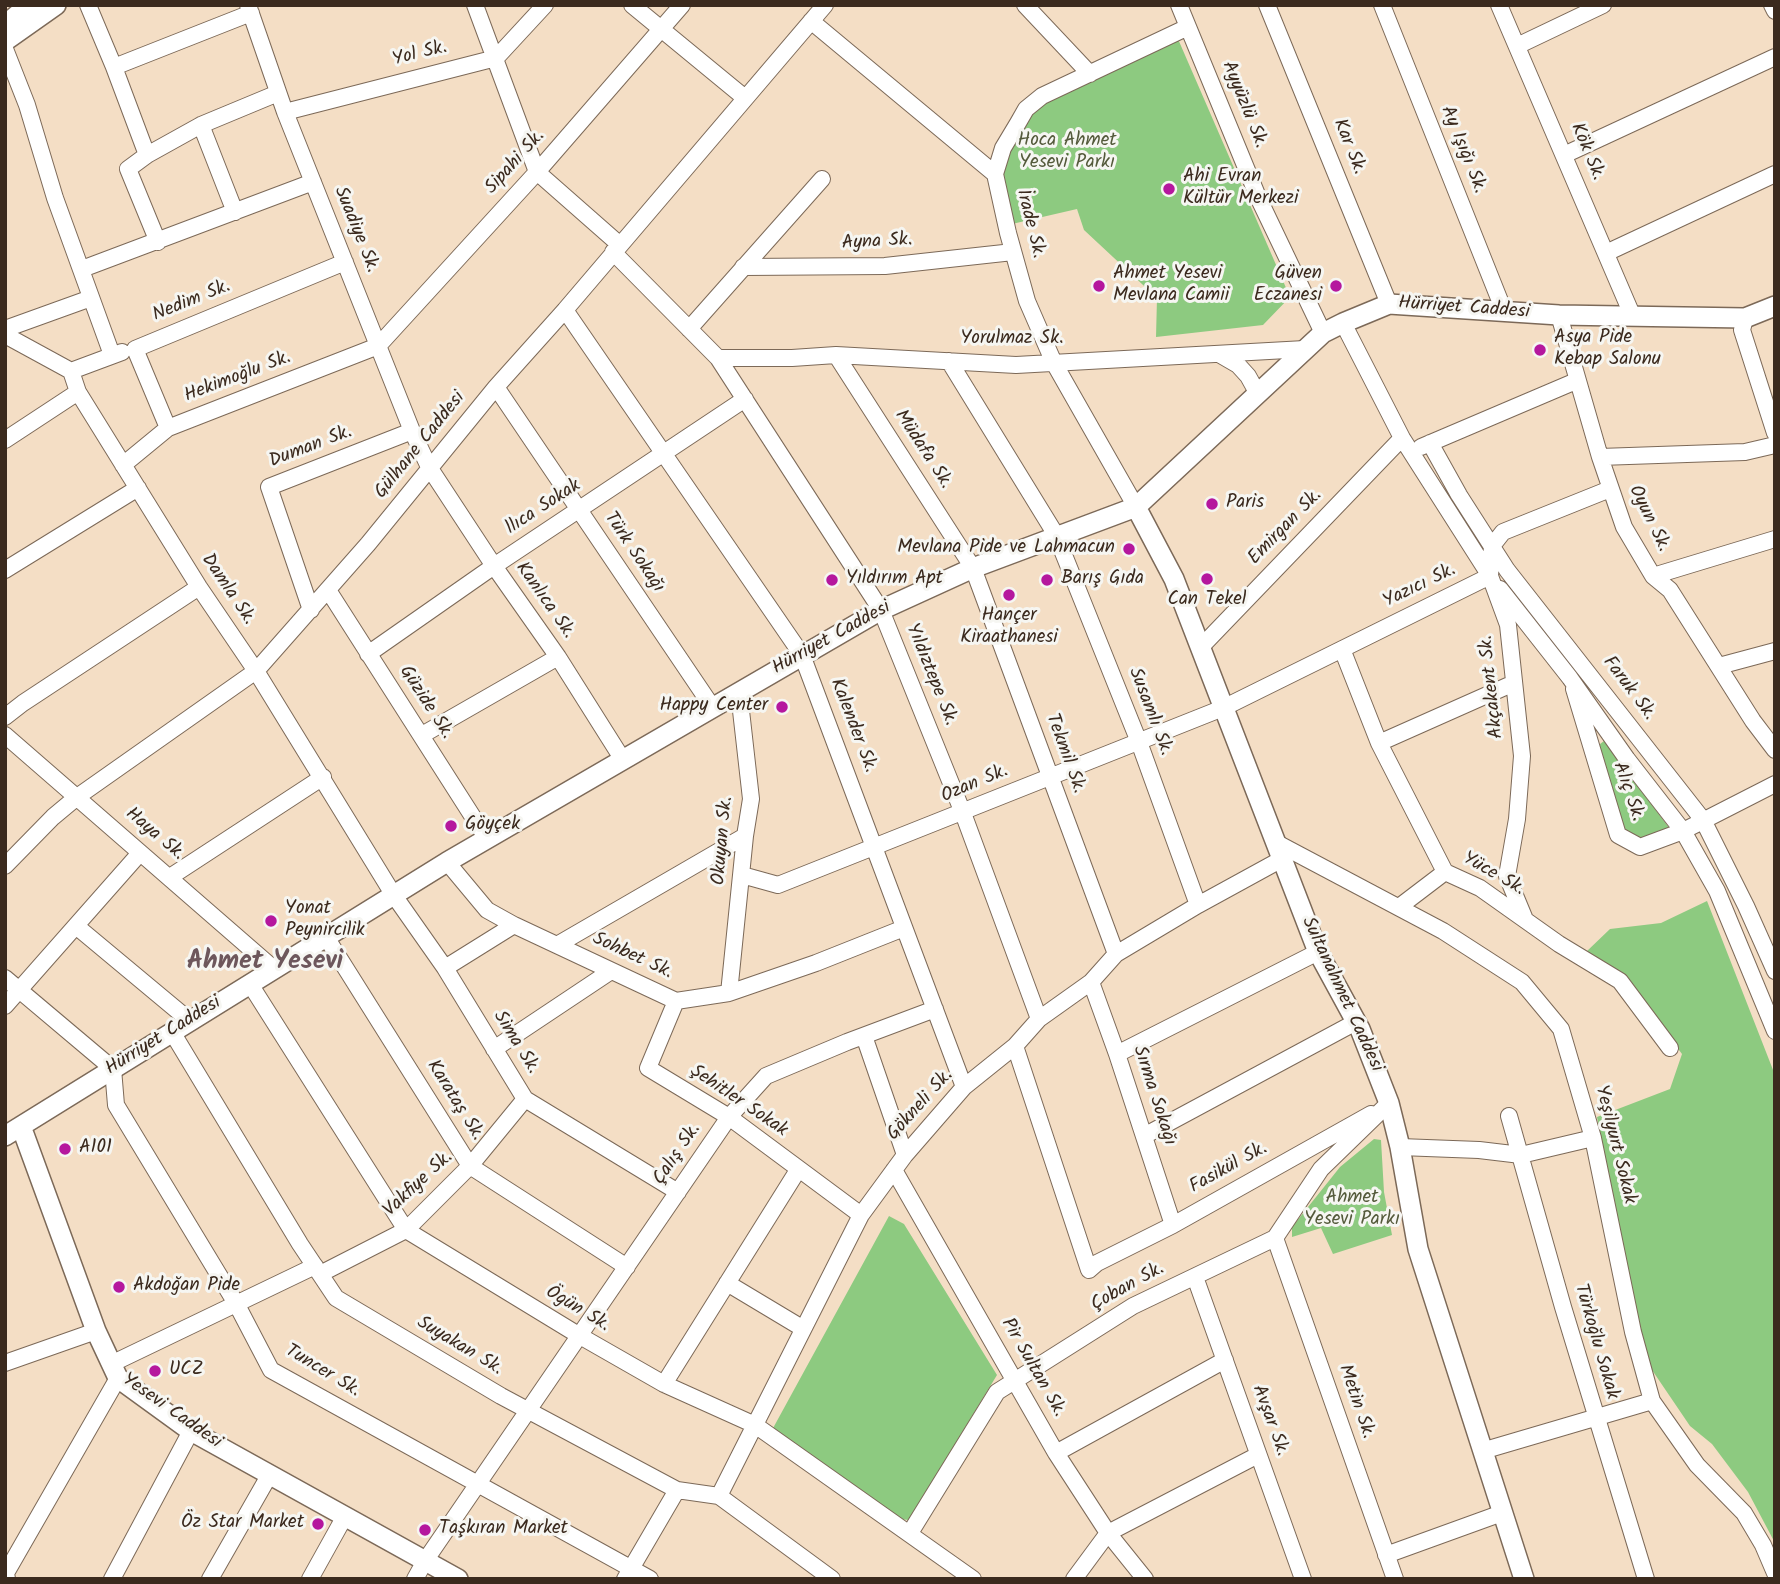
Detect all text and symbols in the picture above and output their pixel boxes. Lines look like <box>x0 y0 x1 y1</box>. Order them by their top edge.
street label: Yol Sk. <box>390 37 450 73</box>
street label: Ayyüzlü Sk. <box>1215 58 1271 152</box>
street label: Ay Işığı Sk. <box>1434 103 1490 197</box>
street label: Kar Sk. <box>1327 116 1369 178</box>
street label: Kök Sk. <box>1564 120 1608 184</box>
street label: Sipahi Sk. <box>481 126 551 200</box>
park label: Hoca Ahmet Yesevi Parkı <box>1017 131 1117 175</box>
place label: Ahi Evran Kültür Merkezi <box>1183 167 1299 211</box>
marker: Ahi Evran Kültür Merkezi <box>1161 181 1177 197</box>
street label: Suadiye Sk. <box>327 184 383 276</box>
street label: İrade Sk. <box>1009 187 1049 261</box>
street label: Ayna Sk. <box>841 230 913 256</box>
place label: Ahmet Yesevi Mevlana Camii <box>1113 264 1229 308</box>
place label: Güven Eczanesi <box>1254 264 1322 308</box>
street label: Nedim Sk. <box>150 276 234 328</box>
marker: Ahmet Yesevi Mevlana Camii <box>1091 278 1107 294</box>
marker: Güven Eczanesi <box>1328 278 1344 294</box>
street label: Hürriyet Caddesi <box>1397 293 1531 325</box>
place label: Asya Pide Kebap Salonu <box>1554 328 1661 372</box>
street label: Yorulmaz Sk. <box>960 329 1064 351</box>
marker: Asya Pide Kebap Salonu <box>1532 342 1548 358</box>
street label: Hekimoğlu Sk. <box>181 347 295 409</box>
street label: Gülhane Caddesi <box>371 388 471 504</box>
street label: Müdafa Sk. <box>888 406 956 494</box>
street label: Duman Sk. <box>266 422 356 474</box>
street label: llıca Sokak <box>502 475 586 541</box>
street label: Oyun Sk. <box>1622 482 1674 556</box>
street label: Emirgan Sk. <box>1244 485 1328 571</box>
place label: Paris <box>1226 493 1264 515</box>
marker: Paris <box>1204 496 1220 512</box>
street label: Türk Sokağı <box>598 508 668 598</box>
place label: Mevlana Pide ve Lahmacun <box>897 538 1115 560</box>
marker: Mevlana Pide ve Lahmacun <box>1121 541 1137 557</box>
street label: Damla Sk. <box>195 550 259 630</box>
street label: Kanlıca Sk. <box>509 558 579 644</box>
street label: Yazıcı Sk. <box>1380 560 1460 614</box>
place label: Yıldırım Apt <box>846 569 943 591</box>
place label: Barış Gıda <box>1061 569 1144 591</box>
marker: Can Tekel <box>1199 571 1215 587</box>
marker: Yıldırım Apt <box>824 572 840 588</box>
marker: Barış Gıda <box>1039 572 1055 588</box>
marker: Hançer Kiraathanesi <box>1001 587 1017 603</box>
place label: Can Tekel <box>1168 590 1246 612</box>
street label: Hürriyet Caddesi <box>769 597 895 681</box>
place label: Hançer Kiraathanesi <box>960 606 1058 650</box>
street label: Yıldıztepe Sk. <box>899 621 961 729</box>
street label: Akçakent Sk. <box>1476 634 1510 740</box>
street label: Faruk Sk. <box>1597 652 1659 726</box>
street label: Güzide Sk. <box>393 662 457 744</box>
street label: Susamlı Sk. <box>1122 665 1176 759</box>
street label: Kalender Sk. <box>824 676 880 776</box>
place label: Happy Center <box>659 696 768 718</box>
marker: Happy Center <box>774 699 790 715</box>
street label: Tekmil Sk. <box>1039 711 1089 797</box>
street label: Alıç Sk. <box>1606 760 1648 824</box>
street label: Ozan Sk. <box>938 761 1012 809</box>
street label: Okuyan Sk. <box>709 796 739 886</box>
street label: Haya Sk. <box>120 804 188 866</box>
place label: Göyçek <box>465 815 520 837</box>
marker: Göyçek <box>443 818 459 834</box>
street label: Yüce Sk. <box>1458 848 1528 902</box>
place label: Yonat Peynircilik <box>285 899 365 943</box>
marker: Yonat Peynircilik <box>263 913 279 929</box>
street label: Sultanahmet Caddesi <box>1295 914 1387 1076</box>
street label: Sohbet Sk. <box>588 929 676 985</box>
district label: Ahmet Yesevi <box>187 948 343 980</box>
street label: Hürriyet Caddesi <box>102 992 226 1082</box>
street label: Sima Sk. <box>487 1007 543 1079</box>
street label: Sırma Sokağı <box>1126 1043 1180 1149</box>
street label: Karataş Sk. <box>420 1056 488 1146</box>
street label: Şehitler Sokak <box>685 1061 791 1143</box>
street label: Gökneli Sk. <box>883 1066 959 1146</box>
street label: Yeşilyurt Sokak <box>1588 1083 1640 1207</box>
street label: Çalış Sk. <box>649 1120 707 1190</box>
place label: A101 <box>79 1138 112 1160</box>
street label: Fasikül Sk. <box>1186 1138 1272 1200</box>
marker: A101 <box>57 1141 73 1157</box>
street label: Vakfiye Sk. <box>380 1147 458 1223</box>
park label: Ahmet Yesevi Parkı <box>1304 1188 1400 1232</box>
street label: Çoban Sk. <box>1087 1259 1169 1317</box>
place label: Akdoğan Pide <box>133 1276 240 1298</box>
marker: Akdoğan Pide <box>111 1279 127 1295</box>
street label: Ögün Sk. <box>541 1282 613 1338</box>
street label: Türkoğlu Sokak <box>1568 1282 1622 1402</box>
street label: Suyakan Sk. <box>412 1312 506 1382</box>
street label: Pir Sultan Sk. <box>995 1315 1069 1421</box>
street label: Tuncer Sk. <box>280 1341 364 1403</box>
place label: UCZ <box>169 1360 204 1382</box>
street label: Metin Sk. <box>1332 1362 1378 1442</box>
marker: UCZ <box>147 1363 163 1379</box>
street label: Yesevi Caddesi <box>117 1369 225 1455</box>
street label: Avşar Sk. <box>1246 1382 1292 1460</box>
place label: Öz Star Market <box>181 1513 304 1535</box>
marker: Öz Star Market <box>310 1516 326 1532</box>
place label: Taşkıran Market <box>439 1519 568 1541</box>
marker: Taşkıran Market <box>417 1522 433 1538</box>

